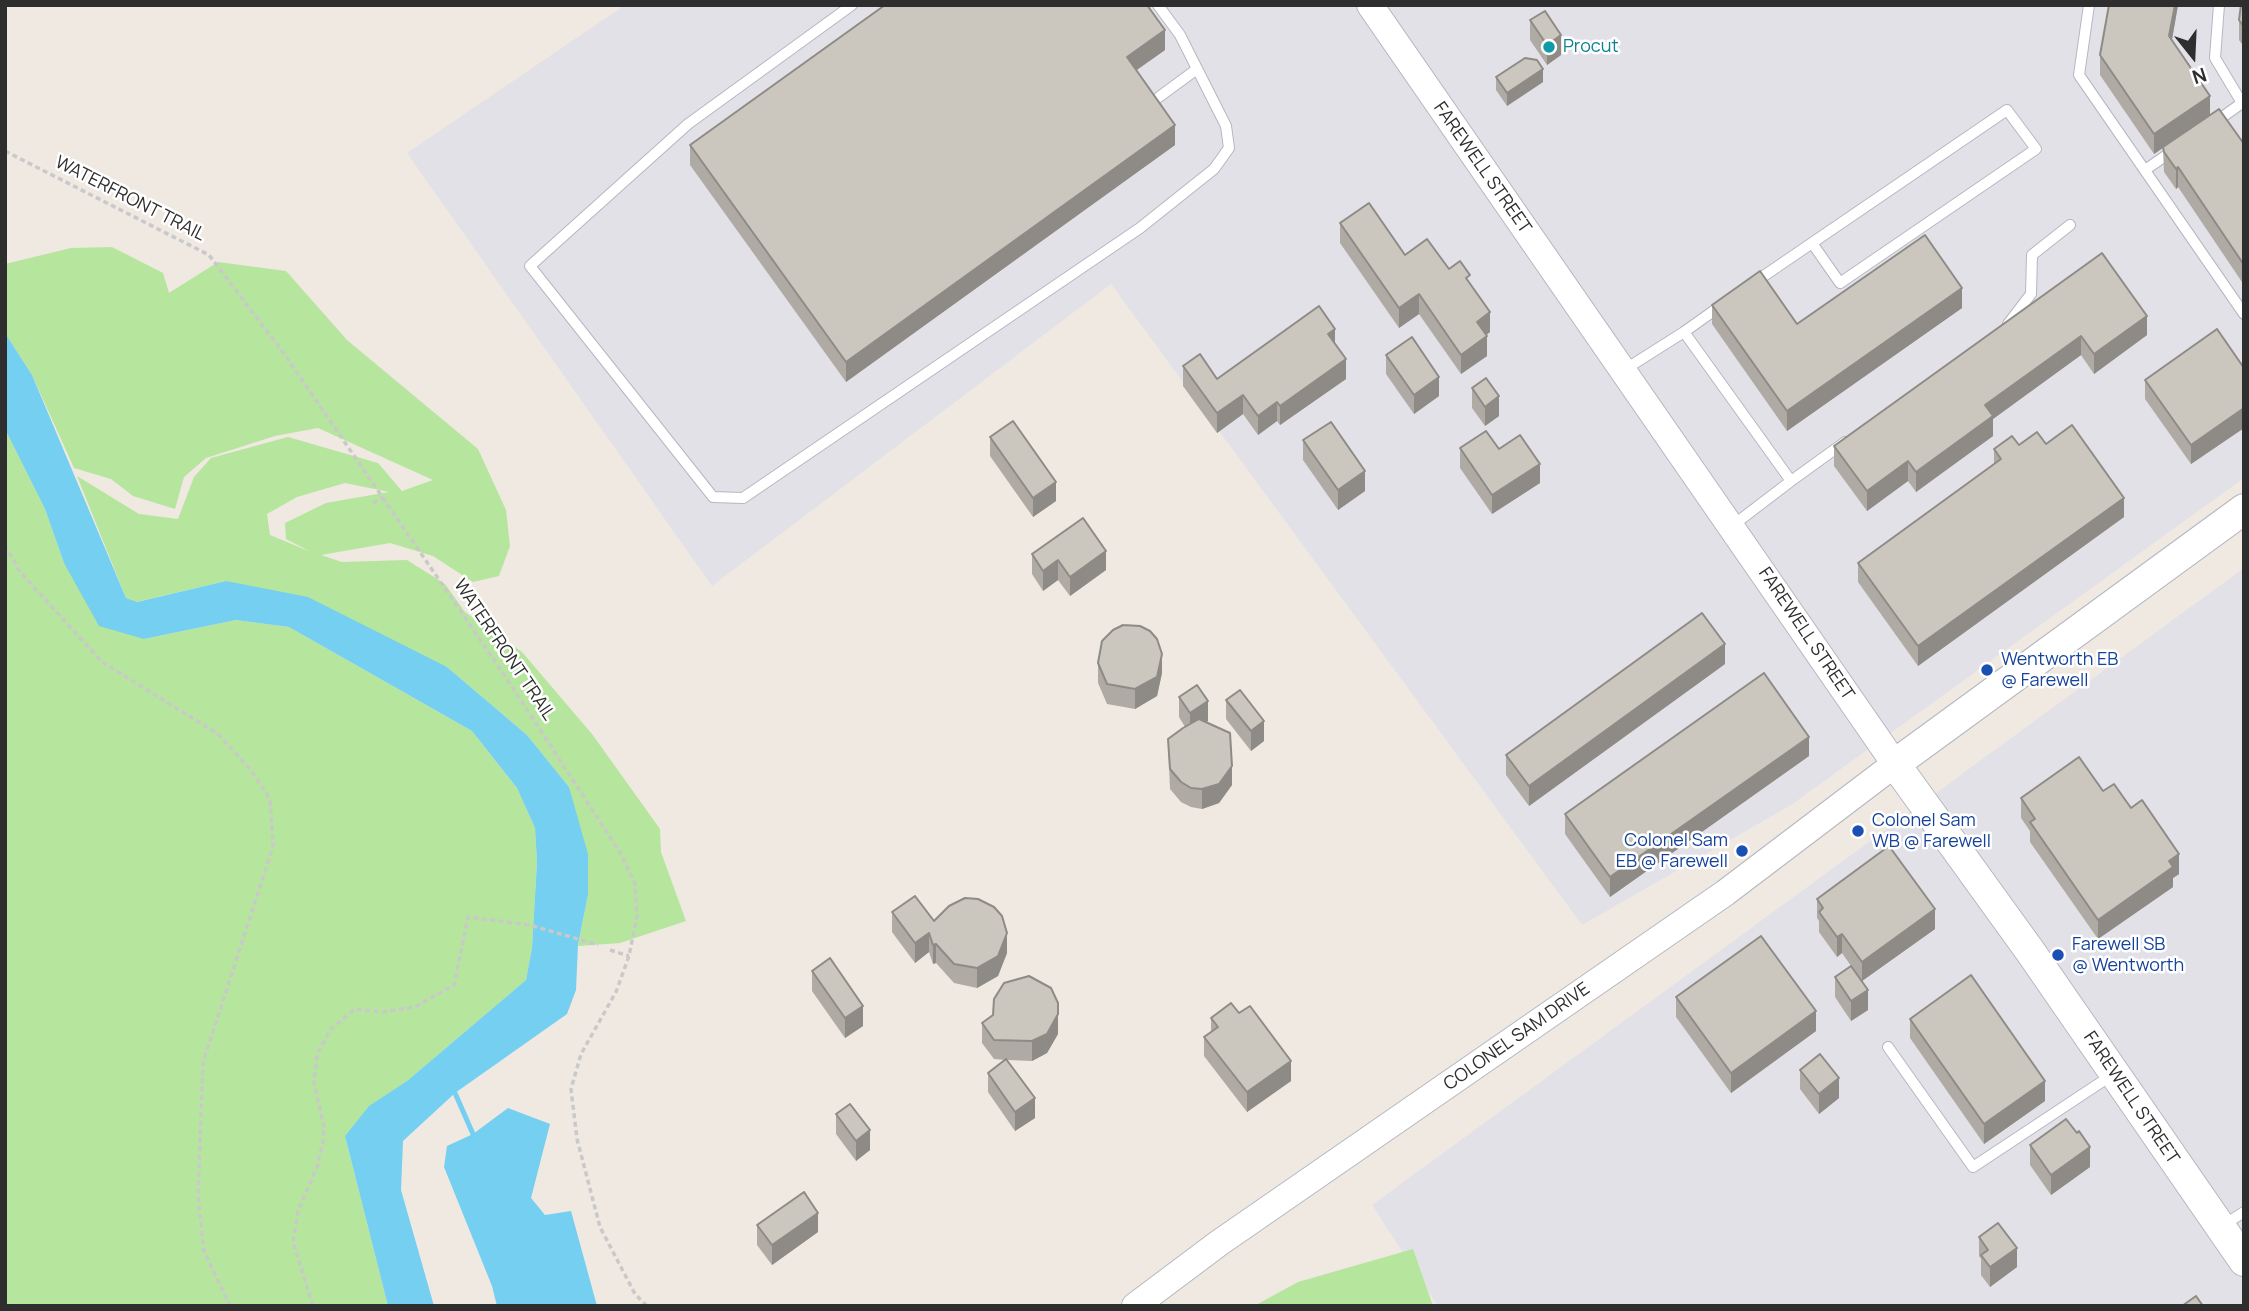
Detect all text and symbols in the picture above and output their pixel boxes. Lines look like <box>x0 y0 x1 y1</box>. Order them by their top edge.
north arrow <box>2158 21 2228 91</box>
place label: Procut <box>1563 36 1619 58</box>
marker: Procut <box>1541 39 1557 55</box>
text: N <box>2189 61 2210 90</box>
street label: FAREWELL STREET <box>1429 98 1535 238</box>
street label: WATERFRONT TRAIL <box>51 152 209 246</box>
street label: FAREWELL STREET <box>1754 564 1858 704</box>
street label: WATERFRONT TRAIL <box>449 575 559 725</box>
place label: Wentworth EB @ Farewell <box>2001 649 2118 692</box>
marker: Wentworth EB @ Farewell <box>1979 662 1995 678</box>
place label: Colonel Sam WB @ Farewell <box>1872 810 1991 852</box>
marker: Colonel Sam WB @ Farewell <box>1850 823 1866 839</box>
place label: Colonel Sam EB @ Farewell <box>1616 830 1728 872</box>
marker: Colonel Sam EB @ Farewell <box>1734 843 1750 859</box>
place label: Farewell SB @ Wentworth <box>2072 934 2184 976</box>
marker: Farewell SB @ Wentworth <box>2050 947 2066 963</box>
street label: COLONEL SAM DRIVE <box>1440 979 1594 1095</box>
street label: FAREWELL STREET <box>2079 1028 2183 1168</box>

